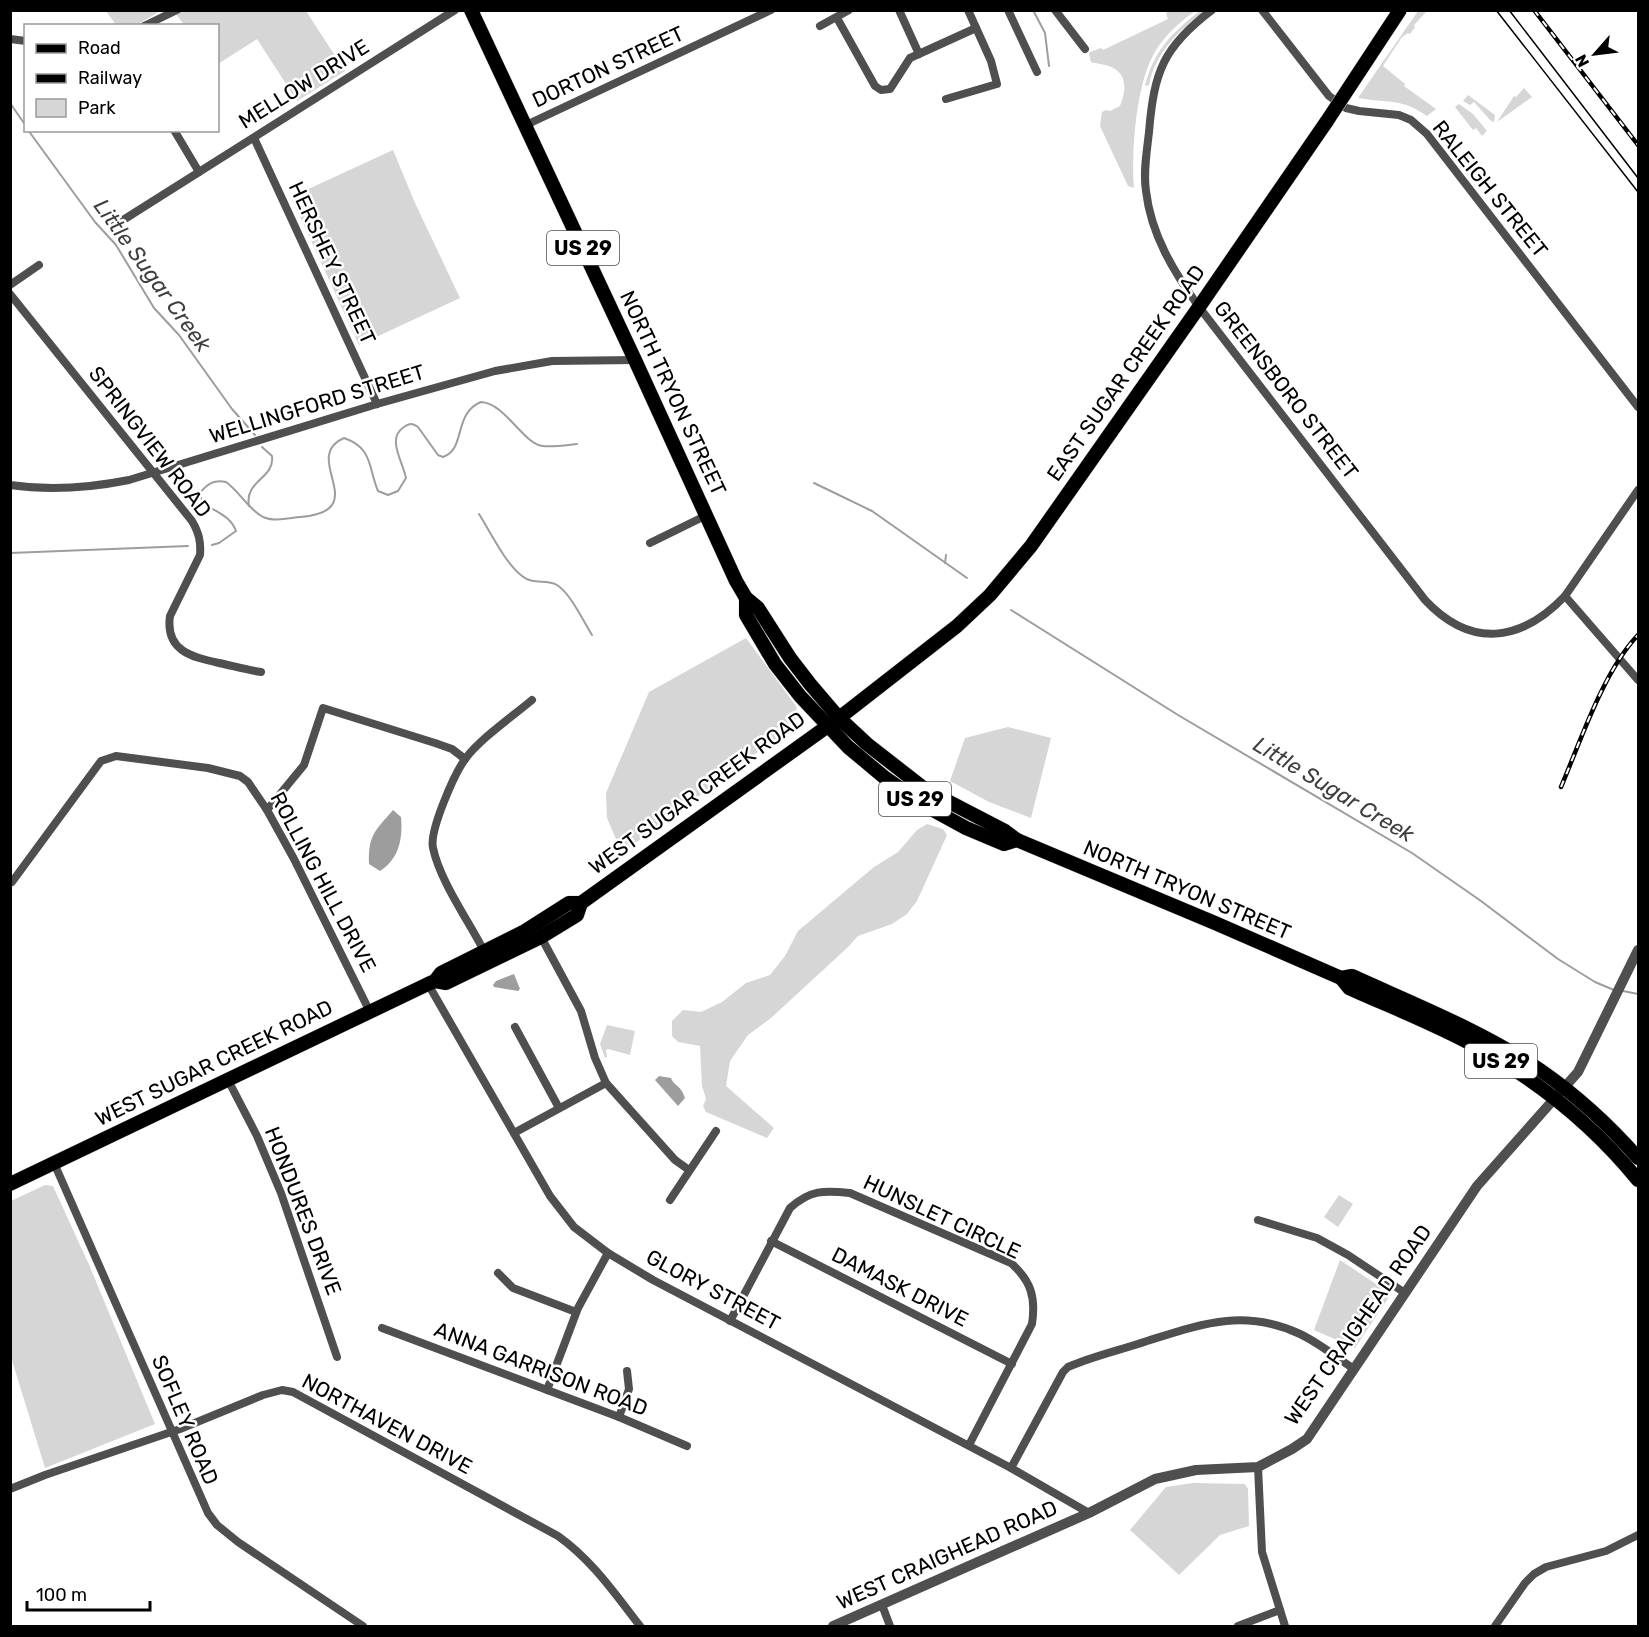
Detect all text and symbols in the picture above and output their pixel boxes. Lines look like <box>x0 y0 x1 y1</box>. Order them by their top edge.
street label: DORTON STREET <box>528 20 688 113</box>
legend <box>24 24 219 132</box>
north arrow <box>1565 24 1625 84</box>
street label: MELLOW DRIVE <box>234 34 374 134</box>
text: Road <box>78 37 121 59</box>
text: N <box>1571 51 1593 70</box>
text: Railway <box>78 67 142 89</box>
text: Park <box>78 97 116 119</box>
street label: RALEIGH STREET <box>1428 115 1553 262</box>
street label: HERSHEY STREET <box>284 177 381 348</box>
water label: Little Sugar Creek <box>88 193 218 358</box>
road number: US 29 <box>547 231 619 265</box>
street label: EAST SUGAR CREEK ROAD <box>1041 260 1210 486</box>
street label: NORTH TRYON STREET <box>615 286 732 499</box>
street label: GREENSBORO STREET <box>1209 296 1364 484</box>
street label: WELLINGFORD STREET <box>206 359 428 448</box>
street label: SPRINGVIEW ROAD <box>84 361 217 522</box>
street label: WEST SUGAR CREEK ROAD <box>584 706 810 879</box>
water label: Little Sugar Creek <box>1248 731 1420 848</box>
road number: US 29 <box>879 782 951 816</box>
street label: ROLLING HILL DRIVE <box>265 787 382 976</box>
street label: NORTH TRYON STREET <box>1080 834 1295 945</box>
street label: WEST SUGAR CREEK ROAD <box>91 994 337 1131</box>
road number: US 29 <box>1465 1044 1537 1078</box>
street label: HONDURES DRIVE <box>260 1123 347 1298</box>
street label: HUNSLET CIRCLE <box>860 1169 1025 1264</box>
street label: WEST CRAIGHEAD ROAD <box>1279 1220 1436 1430</box>
street label: DAMASK DRIVE <box>828 1241 973 1332</box>
street label: GLORY STREET <box>642 1244 784 1335</box>
street label: ANNA GARRISON ROAD <box>431 1316 651 1421</box>
street label: SOFLEY ROAD <box>147 1351 224 1488</box>
street label: NORTHAVEN DRIVE <box>298 1368 477 1479</box>
street label: WEST CRAIGHEAD ROAD <box>833 1495 1061 1615</box>
scale bar <box>27 1574 150 1612</box>
text: 100 m <box>36 1584 87 1606</box>

